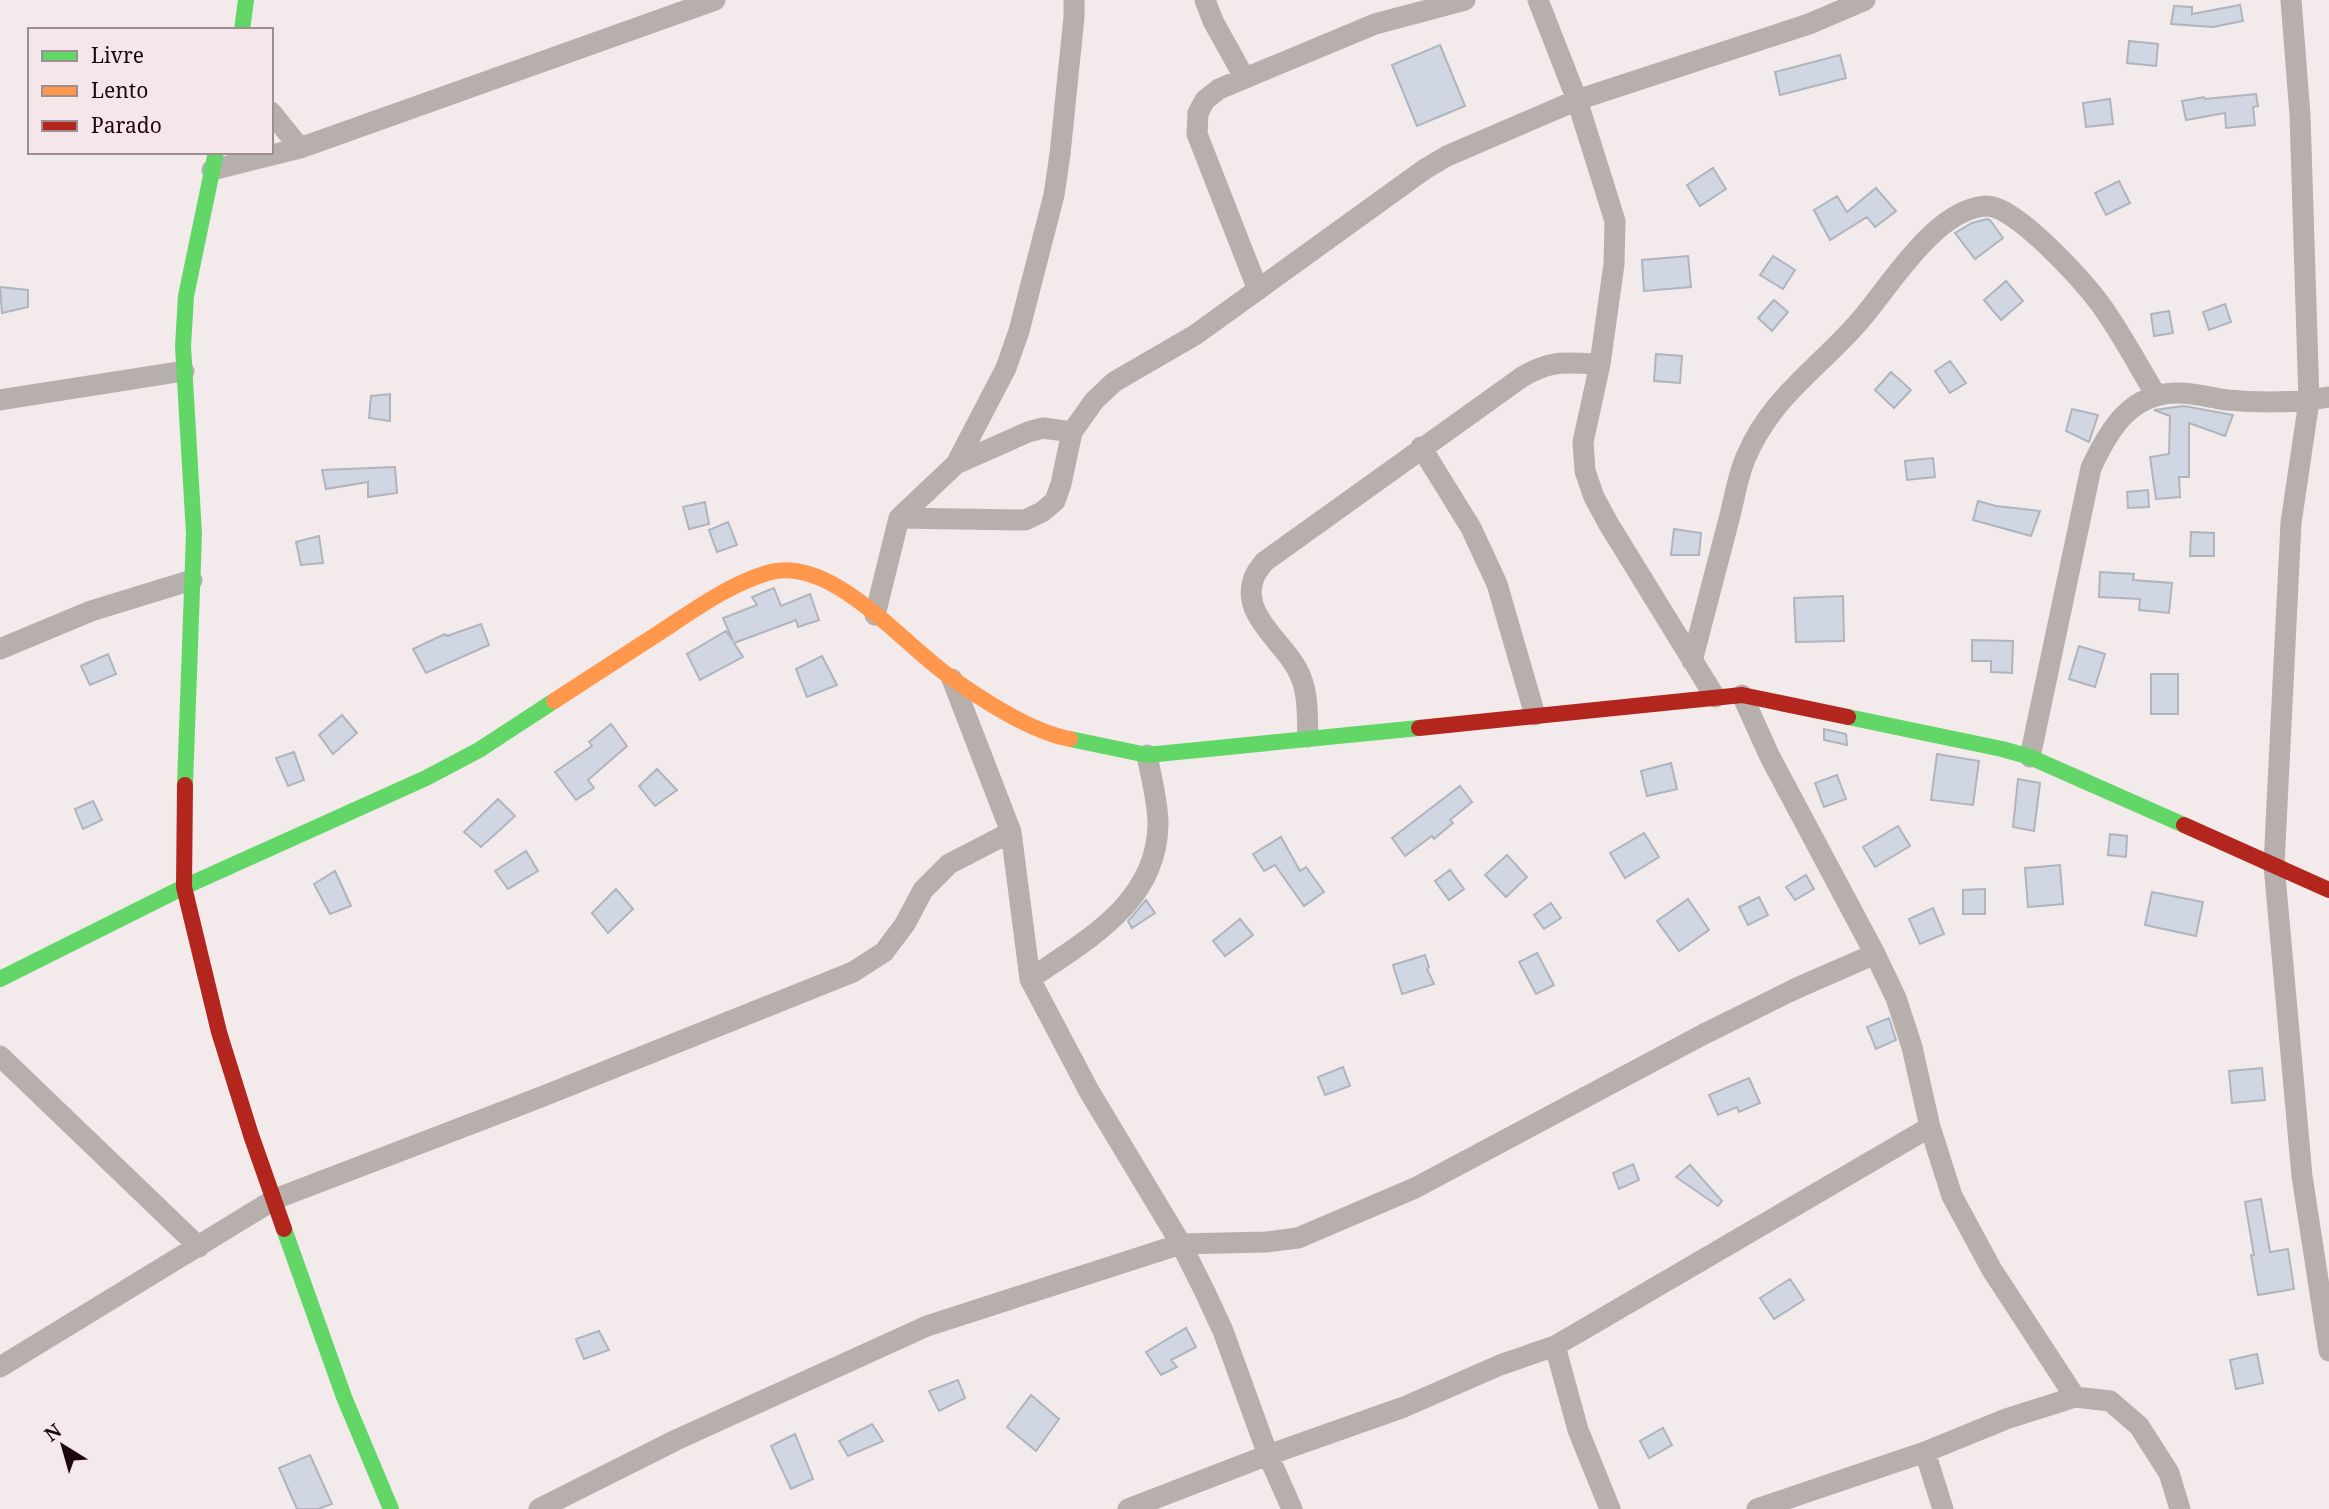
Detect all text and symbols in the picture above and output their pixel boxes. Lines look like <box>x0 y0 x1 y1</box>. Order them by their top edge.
legend <box>28 28 273 154</box>
text: Livre <box>91 41 144 69</box>
text: Lento <box>91 76 148 104</box>
text: Parado <box>91 111 162 139</box>
north arrow <box>28 1411 98 1481</box>
text: N <box>39 1418 67 1447</box>

